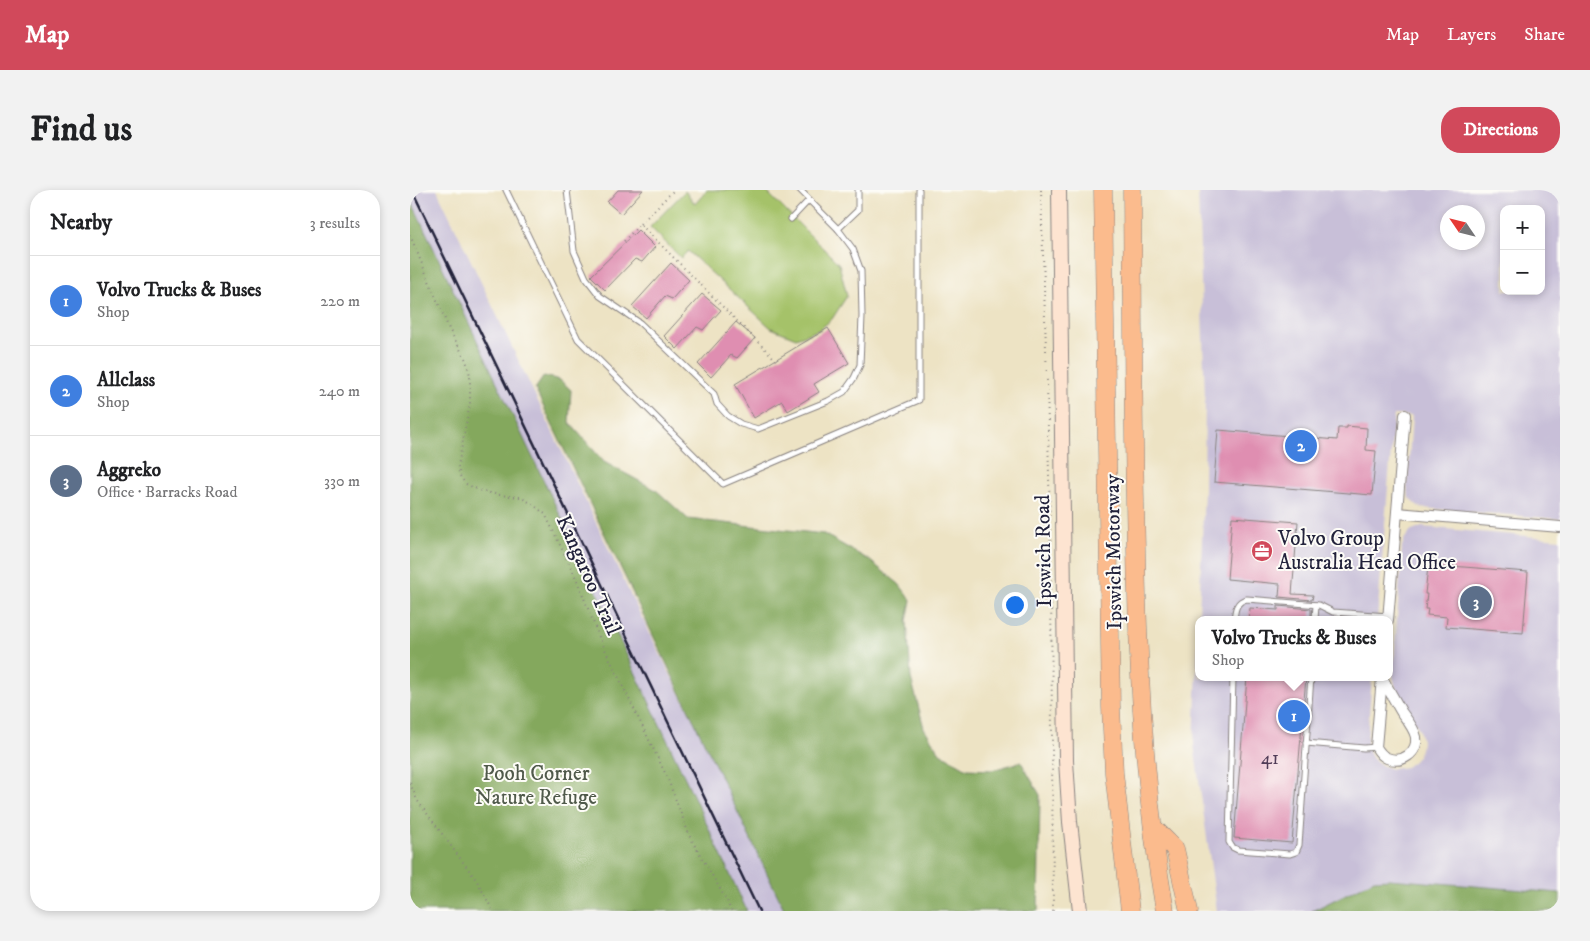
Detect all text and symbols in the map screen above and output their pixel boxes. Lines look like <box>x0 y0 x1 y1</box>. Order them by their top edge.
text: Map <box>25 20 69 50</box>
text: Map <box>1386 24 1419 46</box>
text: Layers <box>1447 24 1496 46</box>
text: Share <box>1524 24 1565 46</box>
button: Directions <box>1441 107 1560 153</box>
text: Find us <box>30 108 132 152</box>
north arrow <box>1440 205 1485 250</box>
map controls <box>1500 205 1545 295</box>
button: + <box>1500 205 1545 250</box>
text: Nearby <box>50 210 112 236</box>
text: 3 results <box>310 213 360 233</box>
button: − <box>1500 250 1545 295</box>
text: Volvo Trucks & Buses <box>97 279 261 302</box>
text: 1 <box>63 291 69 311</box>
text: 220 m <box>320 291 360 311</box>
text: Shop <box>97 302 130 322</box>
text: Allclass <box>97 369 155 392</box>
text: 2 <box>62 381 70 401</box>
text: 240 m <box>319 381 360 401</box>
text: Shop <box>97 392 130 412</box>
pin: 2 <box>1285 427 1317 465</box>
text: Aggreko <box>97 459 161 482</box>
text: 3 <box>63 471 69 491</box>
text: 330 m <box>324 471 360 491</box>
street label: Ipswich Motorway <box>1100 473 1128 630</box>
text: Office · Barracks Road <box>97 482 237 502</box>
street label: Ipswich Road <box>1030 494 1058 608</box>
street label: Kangaroo Trail <box>550 511 626 640</box>
place label: Volvo Group Australia Head Office <box>1277 526 1456 576</box>
office icon: Volvo Group Australia Head Office <box>1250 539 1274 563</box>
pin: 3 <box>1460 583 1492 621</box>
your location <box>1002 592 1028 618</box>
popup <box>1195 616 1393 681</box>
text: Volvo Trucks & Buses <box>1212 627 1376 650</box>
text: Shop <box>1212 650 1244 670</box>
pin: 1 <box>1278 697 1310 735</box>
house number: 41 <box>1261 747 1279 770</box>
park label: Pooh Corner Nature Refuge <box>475 761 597 811</box>

